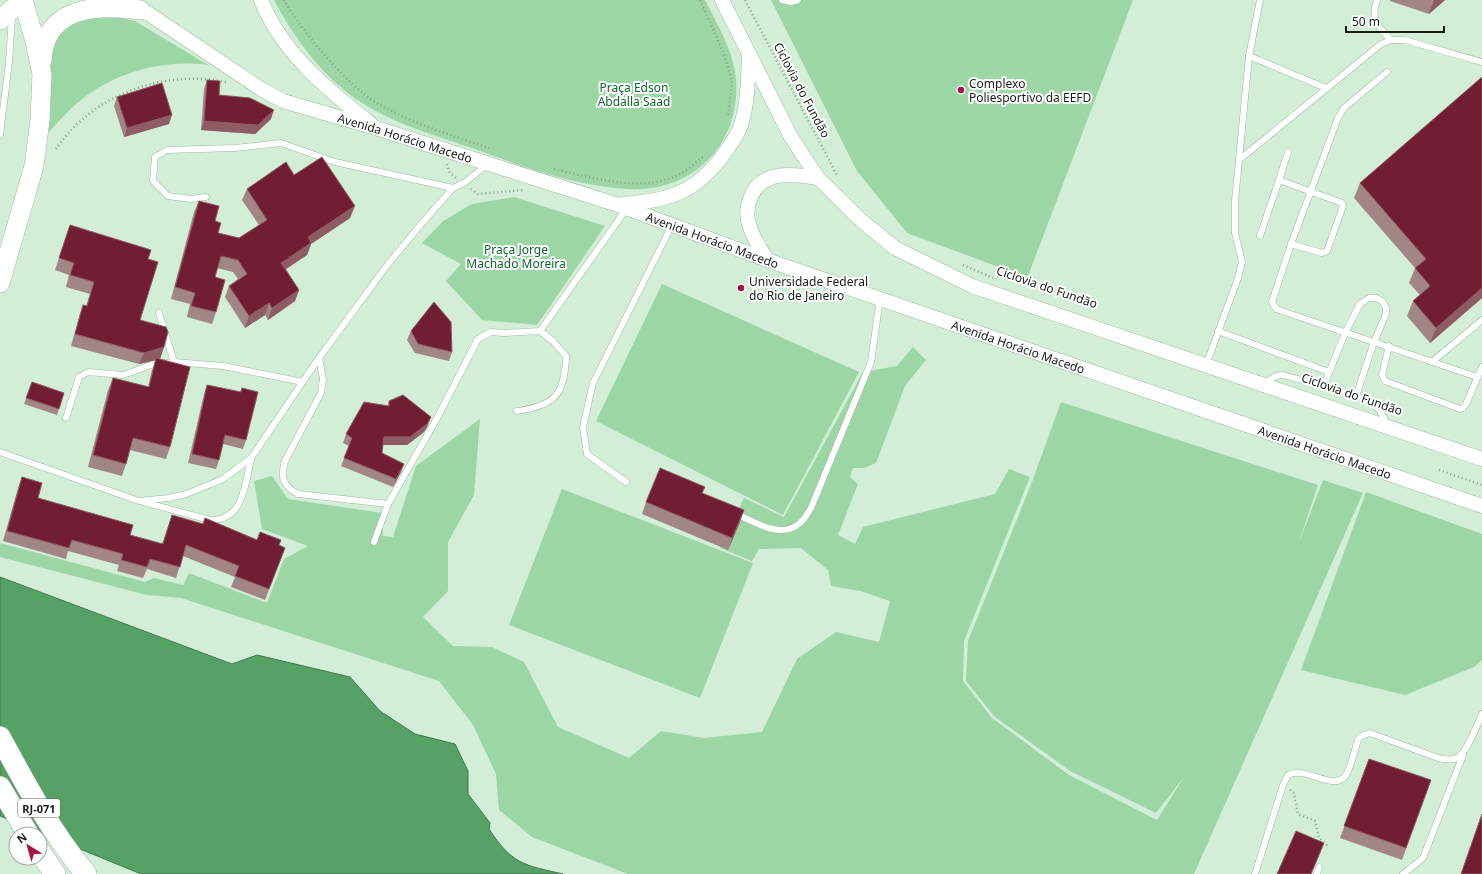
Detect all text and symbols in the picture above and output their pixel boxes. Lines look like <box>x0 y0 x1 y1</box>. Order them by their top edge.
scale bar <box>1346 8 1444 34</box>
text: 50 m <box>1352 13 1380 30</box>
street label: Ciclovia do Fundão <box>770 39 834 141</box>
place label: Complexo Poliesportivo da EEFD <box>969 75 1092 106</box>
park label: Praça Edson Abdalla Saad <box>598 79 670 110</box>
marker: Complexo Poliesportivo da EEFD <box>956 85 966 95</box>
street label: Avenida Horácio Macedo <box>336 109 474 167</box>
street label: Avenida Horácio Macedo <box>644 208 781 272</box>
park label: Praça Jorge Machado Moreira <box>466 241 566 272</box>
street label: Ciclovia do Fundão <box>994 262 1100 312</box>
place label: Universidade Federal do Rio de Janeiro <box>749 273 868 304</box>
marker: Universidade Federal do Rio de Janeiro <box>736 283 746 293</box>
street label: Avenida Horácio Macedo <box>949 316 1087 377</box>
street label: Ciclovia do Fundão <box>1299 369 1405 419</box>
street label: Avenida Horácio Macedo <box>1256 421 1394 483</box>
road number: RJ-071 <box>18 799 60 817</box>
north arrow <box>8 826 48 866</box>
text: N <box>14 829 30 846</box>

